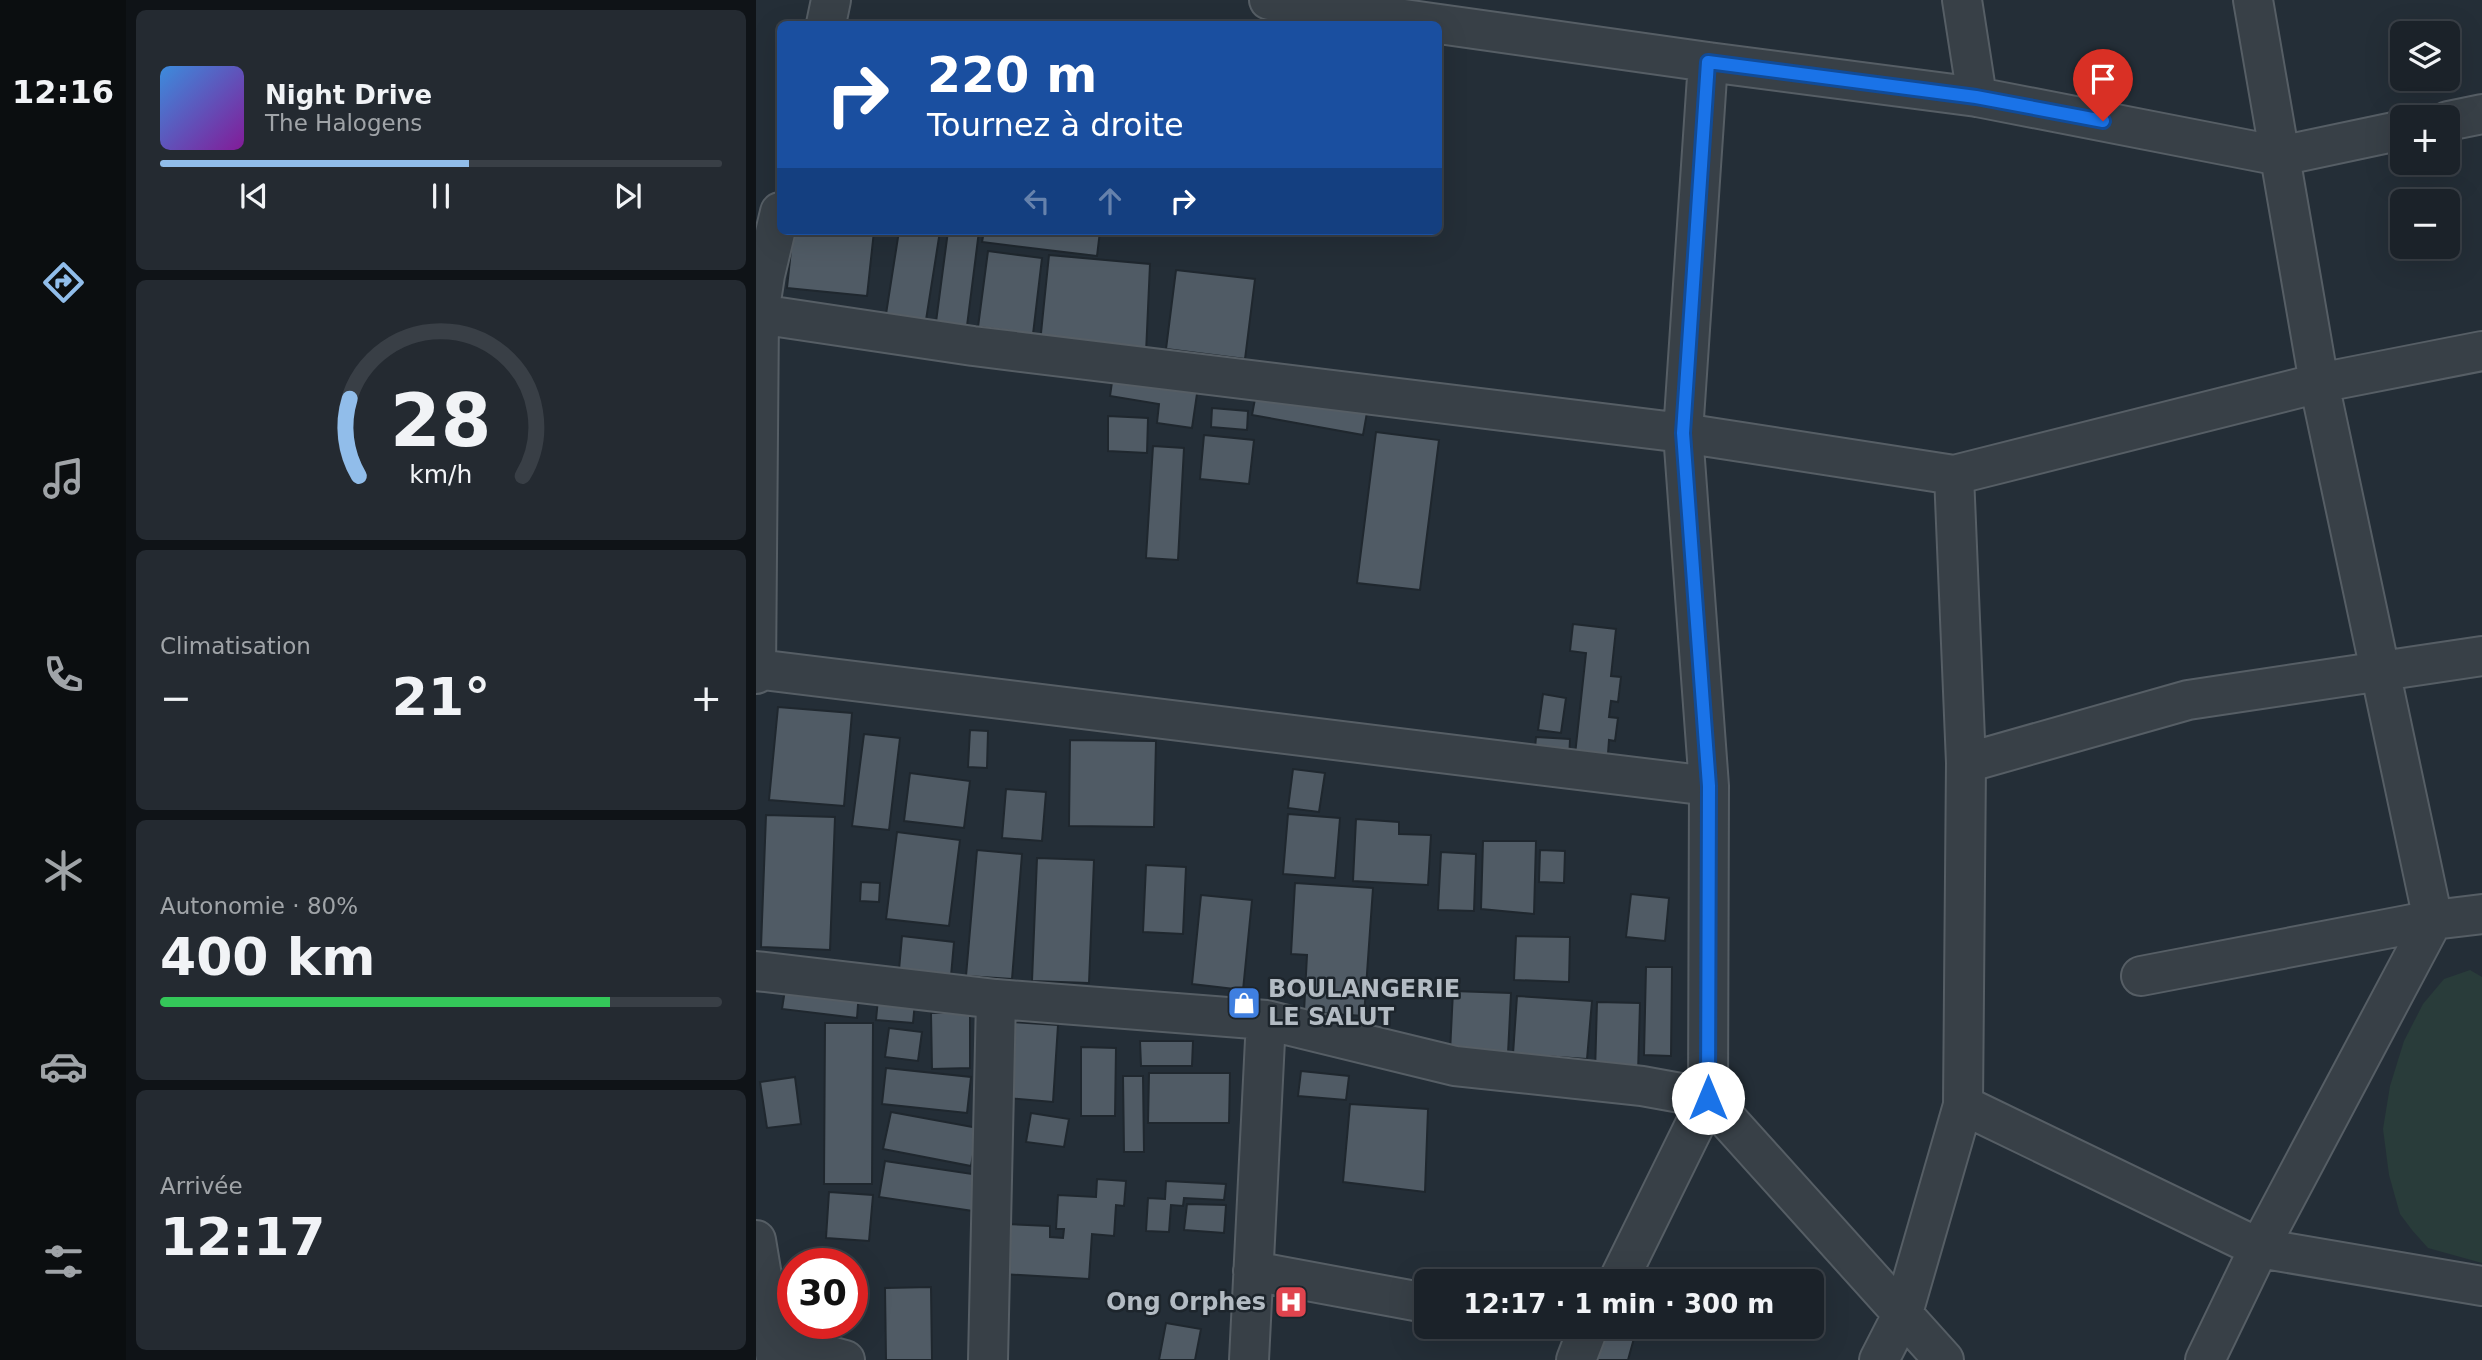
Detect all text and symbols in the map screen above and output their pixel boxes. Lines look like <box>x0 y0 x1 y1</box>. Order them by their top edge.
map controls <box>2390 21 2460 259</box>
button: layers <box>2390 21 2460 91</box>
text: 220 m <box>927 47 1097 104</box>
icon: right <box>812 49 903 140</box>
pin <box>2073 49 2133 121</box>
icon: arrive <box>2084 60 2122 98</box>
text: 12:16 <box>12 73 114 111</box>
text: Night Drive <box>265 80 432 110</box>
button: + <box>2390 105 2460 175</box>
text: Tournez à droite <box>927 106 1184 144</box>
text: The Halogens <box>265 110 422 136</box>
icon: previous <box>235 177 273 215</box>
icon: pause <box>422 177 460 215</box>
icon: next <box>609 177 647 215</box>
icon: left <box>1018 182 1056 220</box>
icon: ahead <box>1091 182 1129 220</box>
icon: right <box>1164 182 1202 220</box>
button: − <box>2390 189 2460 259</box>
icon: directions <box>39 258 88 307</box>
text: 28 <box>390 378 492 463</box>
icon: music <box>39 454 88 503</box>
text: km/h <box>409 460 473 489</box>
text: Climatisation <box>160 633 311 659</box>
icon: phone <box>39 650 88 699</box>
text: 21° <box>392 667 490 727</box>
text: − <box>160 676 192 720</box>
text: + <box>690 676 722 720</box>
icon: climate <box>39 846 88 895</box>
text: Autonomie · 80% <box>160 893 358 919</box>
text: 400 km <box>160 927 375 987</box>
place label: BOULANGERIE LE SALUT <box>1268 975 1460 1031</box>
shop icon: BOULANGERIE LE SALUT <box>1225 984 1263 1022</box>
icon: car <box>39 1042 88 1091</box>
position arrow <box>1671 1061 1745 1135</box>
text: Arrivée <box>160 1173 243 1199</box>
text: 12:17 <box>160 1207 326 1267</box>
icon: filters <box>39 1237 88 1286</box>
speed limit sign: 30 <box>777 1248 868 1339</box>
hospital icon: Ong Orphes <box>1272 1283 1310 1321</box>
place label: Ong Orphes <box>1106 1288 1266 1316</box>
text: 12:17 · 1 min · 300 m <box>1464 1289 1774 1319</box>

